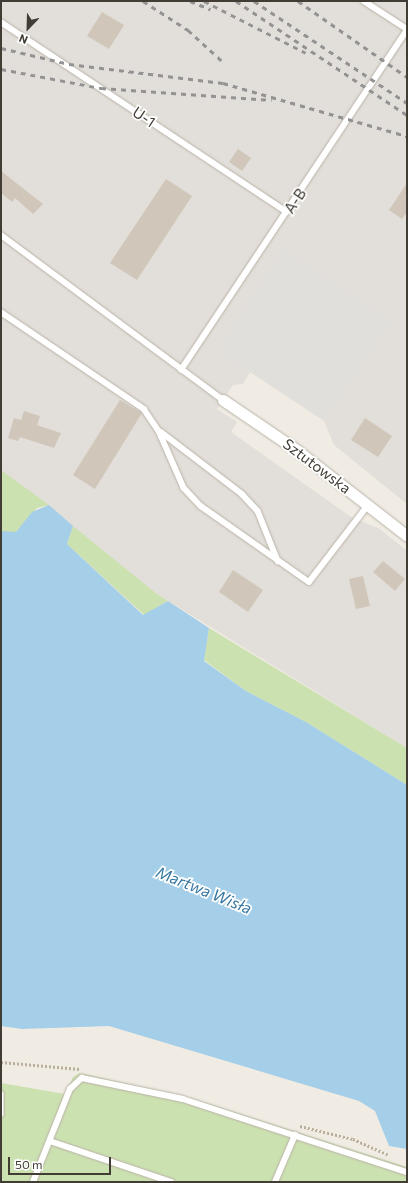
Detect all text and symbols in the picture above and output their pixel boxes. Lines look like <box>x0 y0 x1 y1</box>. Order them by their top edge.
north arrow <box>8 8 48 48</box>
text: N <box>17 32 29 47</box>
street label: U-1 <box>129 103 159 131</box>
street label: A-B <box>280 185 310 217</box>
street label: Sztutowska <box>280 435 354 497</box>
water label: Martwa Wisła <box>153 862 255 918</box>
scale bar <box>10 1149 113 1175</box>
text: 50 m <box>15 1157 43 1171</box>

